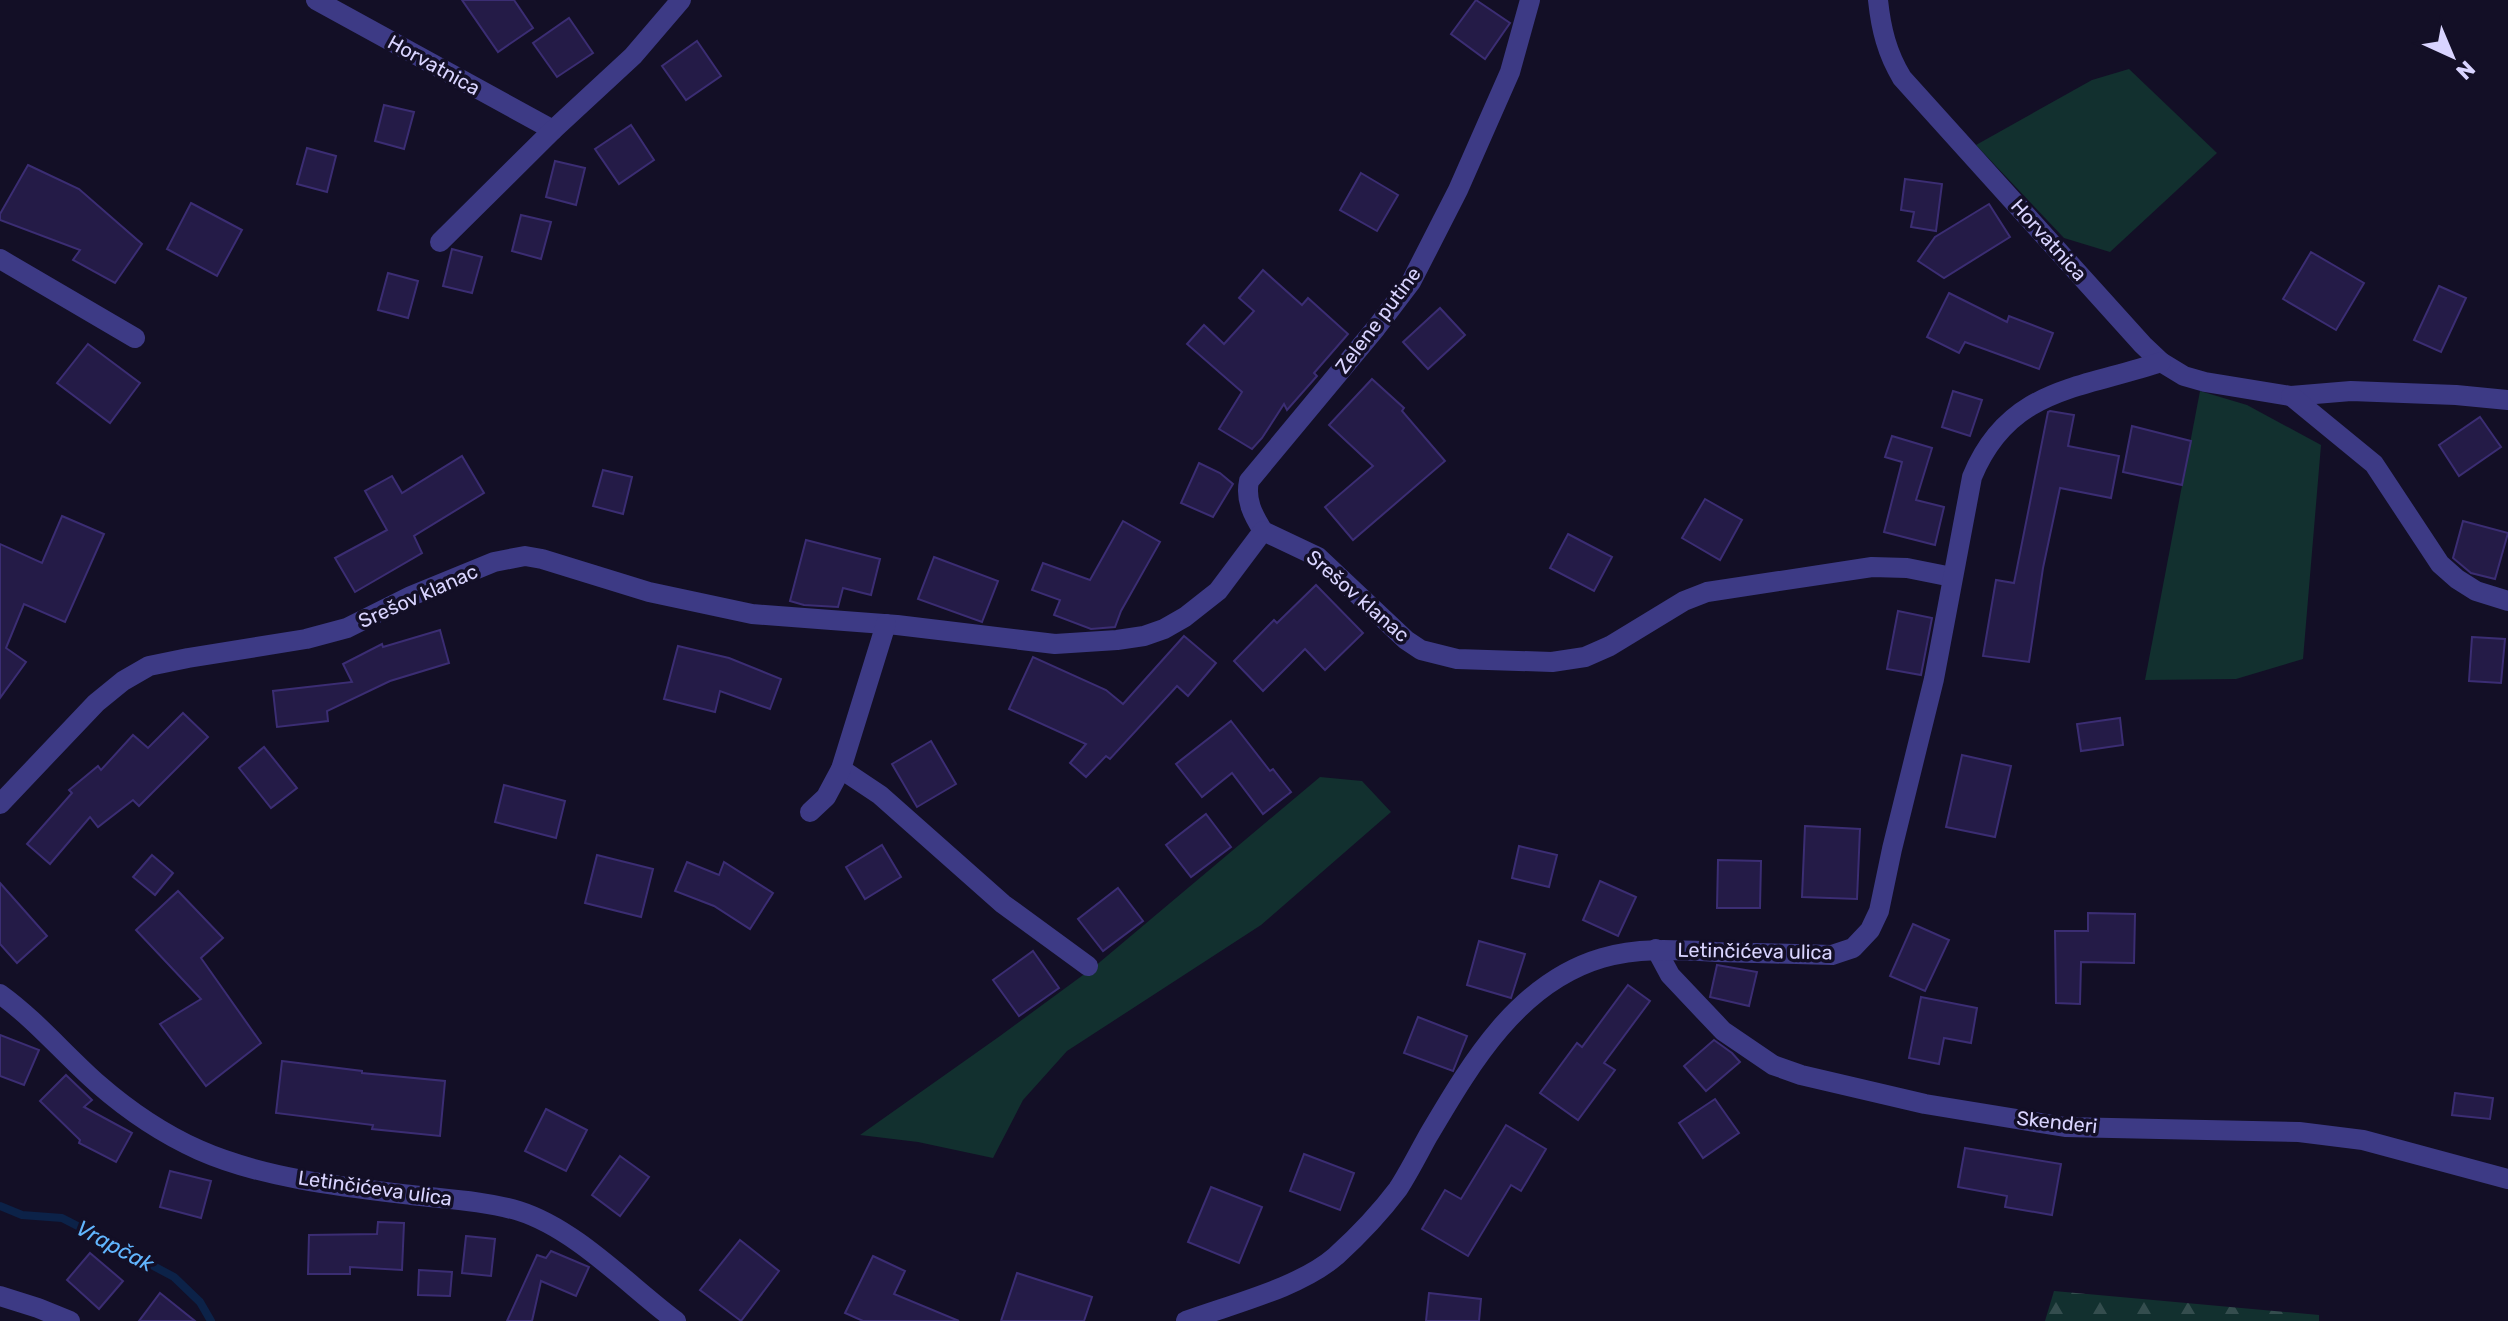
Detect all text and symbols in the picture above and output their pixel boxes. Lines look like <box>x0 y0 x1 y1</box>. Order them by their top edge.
north arrow <box>2412 16 2492 96</box>
street label: Horvatnica <box>384 30 484 100</box>
text: N <box>2450 55 2481 85</box>
street label: Horvatnica <box>2006 194 2092 286</box>
street label: Zelene putine <box>1330 262 1426 378</box>
street label: Srešov klanac <box>1302 545 1414 647</box>
street label: Srešov klanac <box>355 559 481 633</box>
street label: Letinčićeva ulica <box>1677 938 1833 964</box>
street label: Skenderi <box>2015 1106 2099 1138</box>
street label: Letinčićeva ulica <box>296 1165 454 1211</box>
water label: Vrapčak <box>71 1214 159 1278</box>

